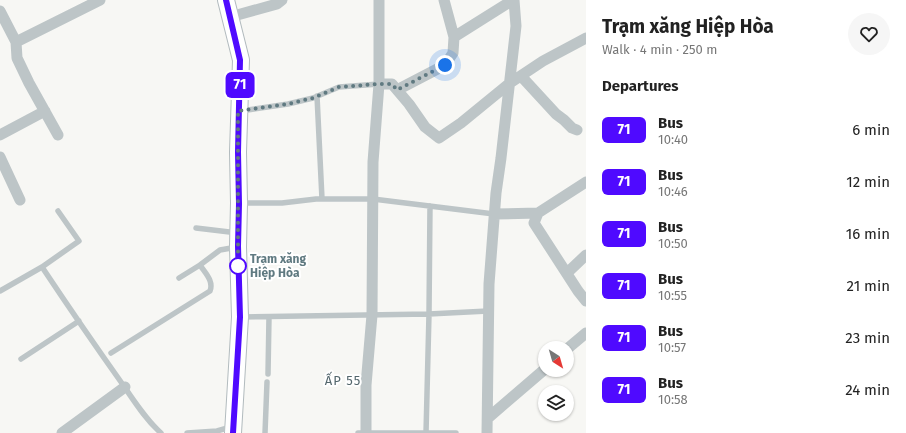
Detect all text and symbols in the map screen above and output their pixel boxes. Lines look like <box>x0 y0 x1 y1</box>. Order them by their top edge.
button: heart <box>848 13 890 55</box>
text: Trạm xăng Hiệp Hòa <box>602 15 774 38</box>
text: Walk · 4 min · 250 m <box>602 42 717 57</box>
your location <box>435 55 455 75</box>
line badge: 71 <box>222 72 258 98</box>
text: 71 <box>234 76 246 93</box>
text: Departures <box>602 77 679 95</box>
text: Bus <box>658 114 683 132</box>
text: 71 <box>618 121 630 138</box>
text: 6 min <box>852 121 890 139</box>
text: 10:40 <box>658 132 688 147</box>
text: Bus <box>658 166 683 184</box>
text: 71 <box>618 173 630 190</box>
text: 12 min <box>846 173 890 191</box>
text: 10:46 <box>658 184 688 199</box>
text: Bus <box>658 218 683 236</box>
text: 71 <box>618 225 630 242</box>
text: 16 min <box>846 225 890 243</box>
text: 10:50 <box>658 236 688 251</box>
place label: Trạm xăng Hiệp Hòa <box>250 252 307 280</box>
marker: Trạm xăng Hiệp Hòa <box>229 257 247 275</box>
text: Bus <box>658 270 683 288</box>
text: 71 <box>618 277 630 294</box>
text: 21 min <box>847 277 890 295</box>
text: 10:55 <box>658 288 687 303</box>
text: Bus <box>658 322 683 340</box>
text: 71 <box>618 329 630 346</box>
text: 23 min <box>845 329 890 347</box>
text: 10:57 <box>658 340 686 355</box>
north arrow <box>538 341 574 377</box>
map controls <box>538 341 574 421</box>
district label: ẤP 55 <box>325 371 361 388</box>
text: Bus <box>658 374 683 392</box>
text: 71 <box>618 381 630 398</box>
text: 24 min <box>845 381 890 399</box>
button: layers <box>538 385 574 421</box>
text: 10:58 <box>658 392 688 407</box>

